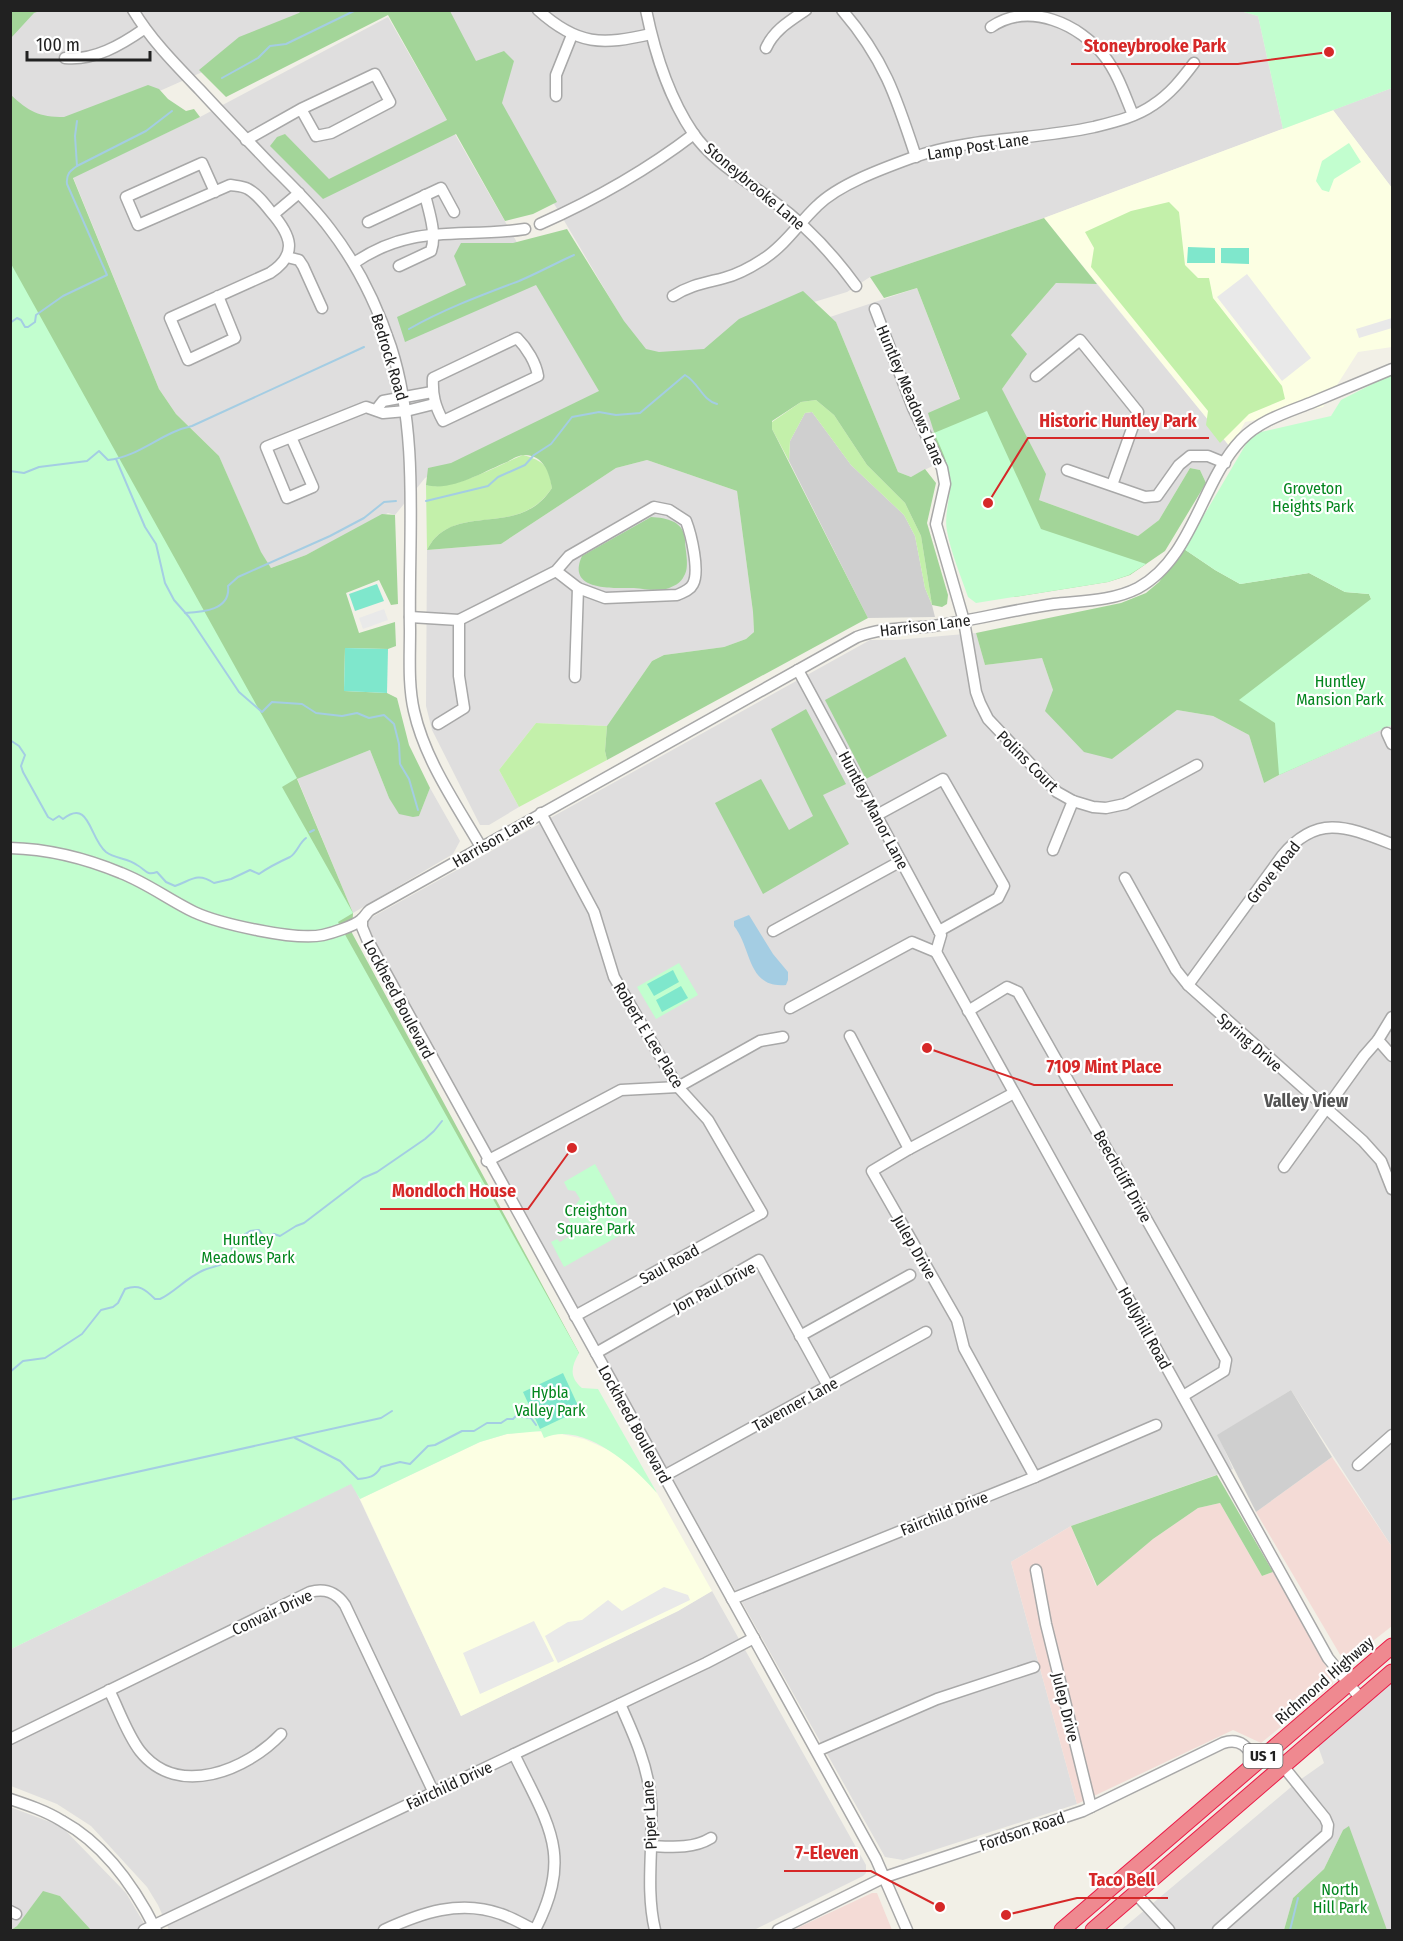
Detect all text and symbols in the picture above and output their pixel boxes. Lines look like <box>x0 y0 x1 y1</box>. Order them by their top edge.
scale bar <box>27 24 150 62</box>
callout: Stoneybrooke Park <box>1071 28 1238 64</box>
text: 100 m <box>36 34 80 56</box>
text: Stoneybrooke Park <box>1084 35 1227 57</box>
street label: Lamp Post Lane <box>926 129 1030 164</box>
street label: Stoneybrooke Lane <box>701 139 809 234</box>
street label: Bedrock Road <box>367 311 412 403</box>
street label: Huntley Meadows Lane <box>872 322 949 468</box>
callout: Historic Huntley Park <box>1028 402 1209 438</box>
text: Historic Huntley Park <box>1039 410 1198 432</box>
park label: Groveton Heights Park <box>1272 479 1354 516</box>
street label: Harrison Lane <box>879 610 972 640</box>
park label: Huntley Mansion Park <box>1296 672 1384 709</box>
street label: Polins Court <box>993 727 1063 797</box>
street label: Huntley Manor Lane <box>834 748 913 873</box>
street label: Harrison Lane <box>449 809 538 871</box>
street label: Grove Road <box>1243 837 1304 907</box>
street label: Lockheed Boulevard <box>359 936 438 1062</box>
street label: Robert E Lee Place <box>609 979 688 1092</box>
street label: Spring Drive <box>1213 1009 1286 1076</box>
callout: 7109 Mint Place <box>1034 1049 1173 1085</box>
text: 7109 Mint Place <box>1046 1056 1162 1078</box>
district label: Valley View <box>1263 1090 1349 1112</box>
street label: Beechcliff Drive <box>1089 1127 1156 1226</box>
callout: Mondloch House <box>380 1173 528 1209</box>
text: Mondloch House <box>392 1180 516 1202</box>
park label: Creighton Square Park <box>557 1201 636 1238</box>
street label: Julep Drive <box>889 1212 941 1283</box>
park label: Huntley Meadows Park <box>201 1230 295 1267</box>
street label: Saul Road <box>636 1240 702 1289</box>
street label: Jon Paul Drive <box>670 1258 759 1317</box>
street label: Hollyhill Road <box>1114 1284 1175 1373</box>
street label: Lockheed Boulevard <box>594 1362 675 1487</box>
street label: Tavenner Lane <box>749 1373 841 1436</box>
park label: Hybla Valley Park <box>515 1383 586 1420</box>
street label: Fairchild Drive <box>898 1487 991 1540</box>
street label: Convair Drive <box>229 1586 316 1639</box>
street label: Richmond Highway <box>1271 1632 1378 1728</box>
street label: Julep Drive <box>1048 1670 1083 1744</box>
road number: US 1 <box>1244 1744 1282 1768</box>
street label: Fairchild Drive <box>403 1757 495 1814</box>
street label: Piper Lane <box>638 1780 661 1850</box>
street label: Fordson Road <box>977 1808 1067 1855</box>
callout: 7-Eleven <box>784 1835 871 1871</box>
text: 7-Eleven <box>795 1842 859 1864</box>
callout: Taco Bell <box>1077 1862 1168 1898</box>
text: Taco Bell <box>1089 1869 1155 1891</box>
park label: North Hill Park <box>1313 1880 1368 1917</box>

